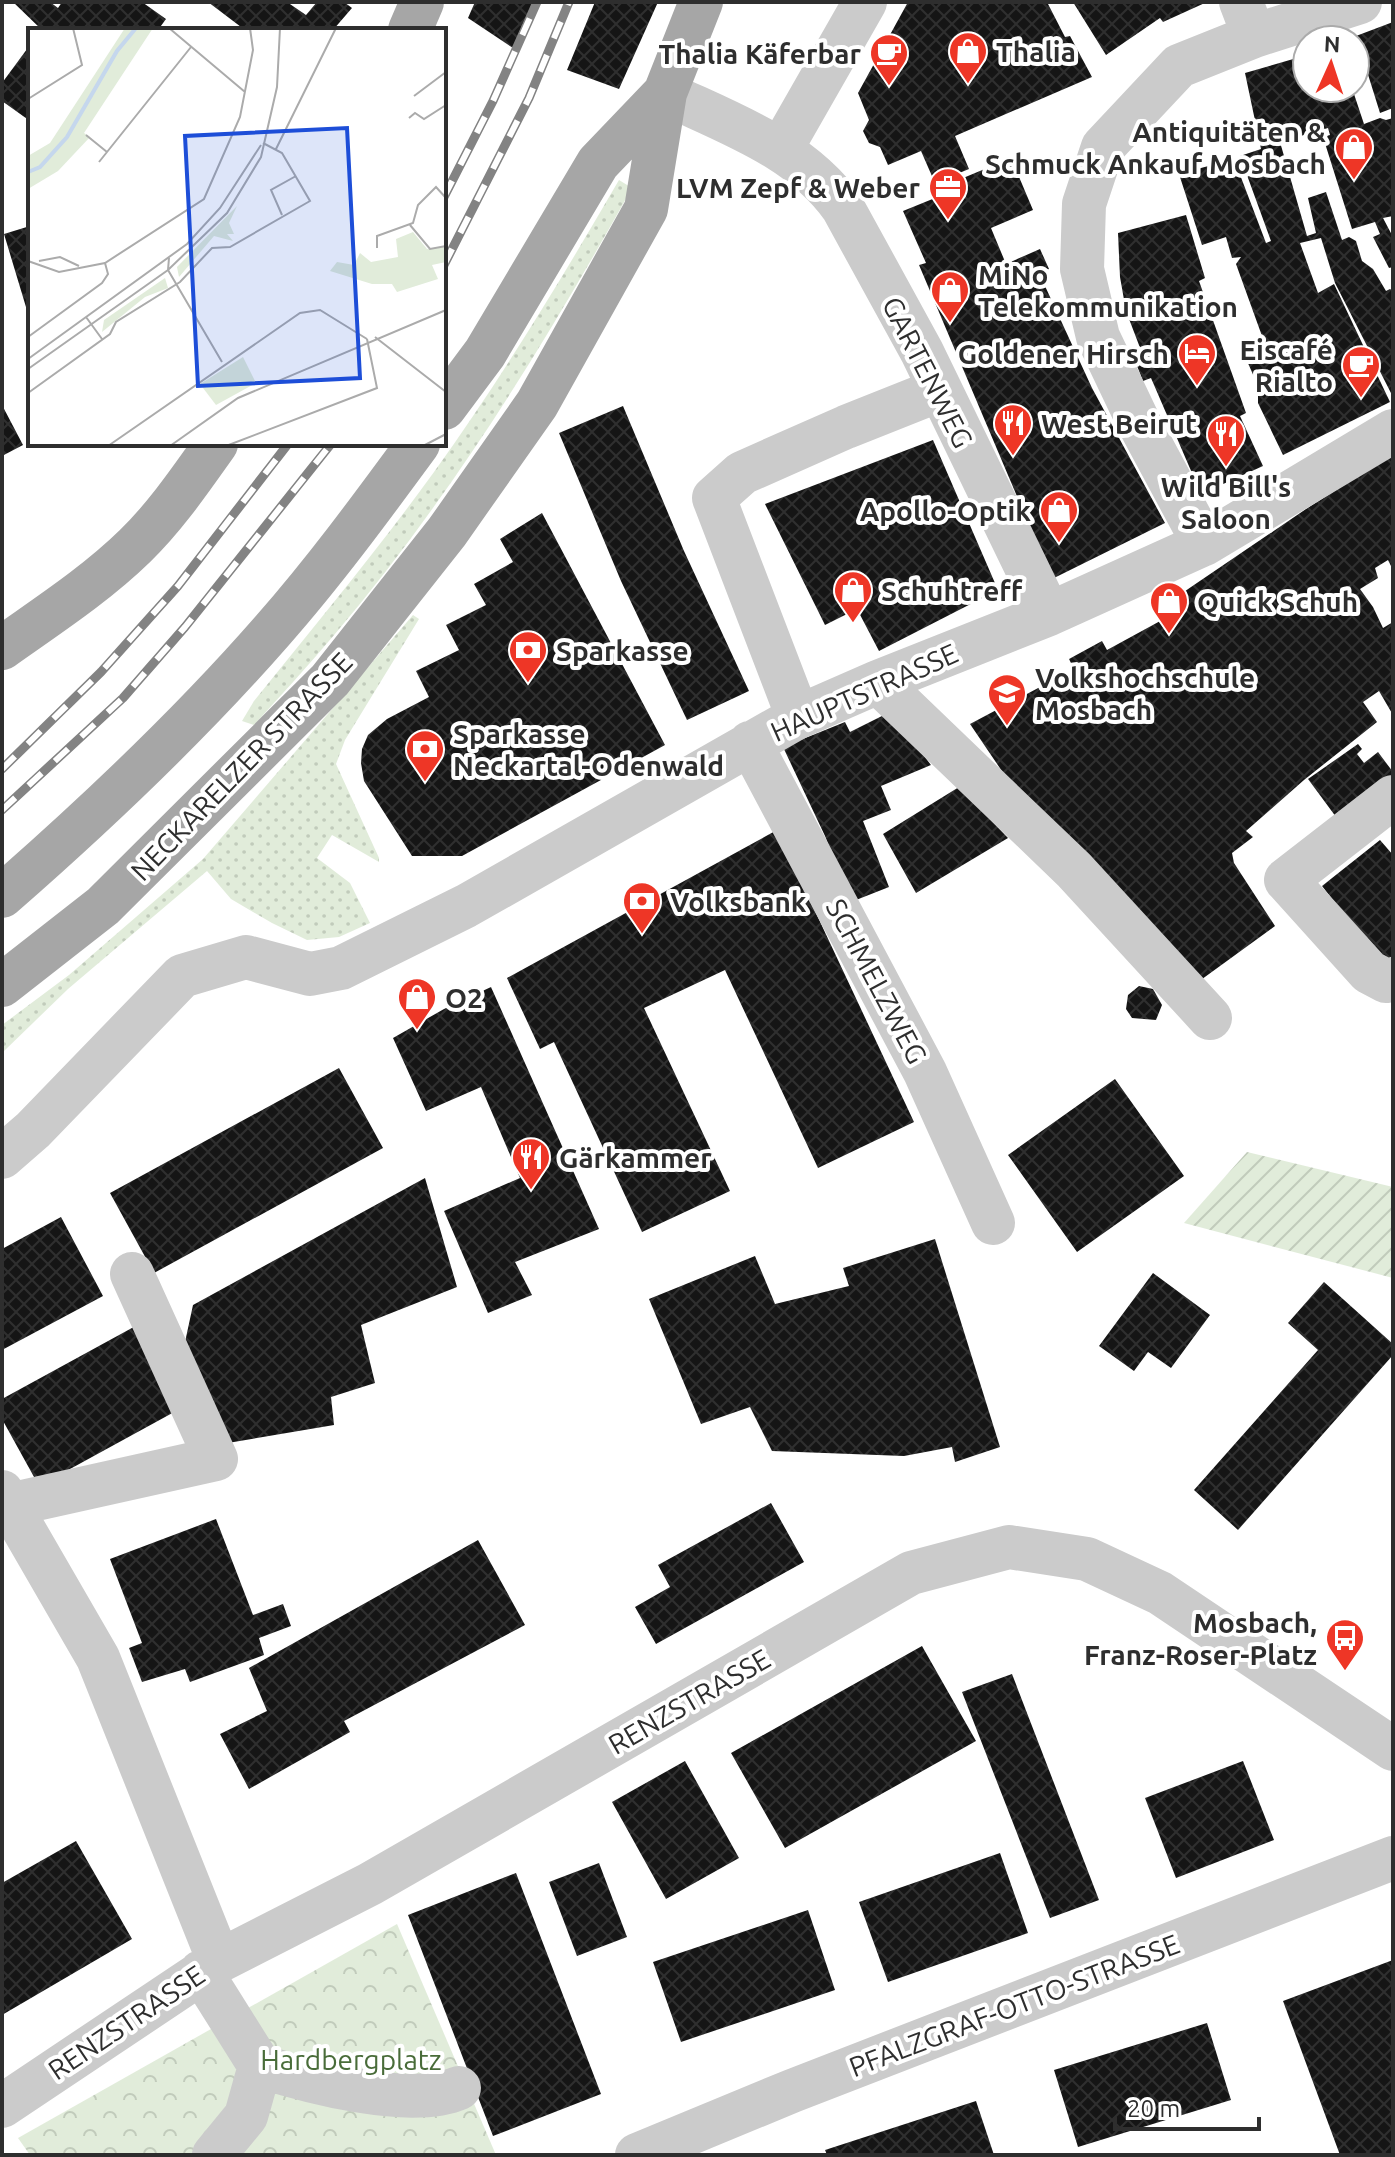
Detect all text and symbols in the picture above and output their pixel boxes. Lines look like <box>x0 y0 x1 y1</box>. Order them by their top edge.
north arrow <box>1291 24 1371 104</box>
inset map <box>28 28 446 446</box>
shop icon: Thalia <box>947 30 989 85</box>
text: N <box>1323 31 1341 56</box>
cafe icon: Thalia Käferbar <box>868 32 910 87</box>
place label: Thalia <box>996 36 1076 67</box>
place label: Thalia Käferbar <box>658 38 861 69</box>
place label: Antiquitäten & Schmuck Ankauf Mosbach <box>985 116 1327 179</box>
shop icon: Antiquitäten & Schmuck Ankauf Mosbach <box>1333 126 1375 181</box>
office icon: LVM Zepf & Weber <box>927 166 969 221</box>
place label: LVM Zepf & Weber <box>676 172 920 203</box>
place label: MiNo Telekommunikation <box>978 259 1238 322</box>
shop icon: MiNo Telekommunikation <box>929 269 971 324</box>
street label: GARTENWEG <box>877 291 979 453</box>
hotel icon: Goldener Hirsch <box>1176 332 1218 387</box>
place label: Eiscafé Rialto <box>1239 334 1333 397</box>
place label: Goldener Hirsch <box>958 338 1169 369</box>
cafe icon: Eiscafé Rialto <box>1340 344 1382 399</box>
restaurant icon: West Beirut <box>992 402 1034 457</box>
place label: West Beirut <box>1041 408 1197 439</box>
restaurant icon: Wild Bill's Saloon <box>1205 413 1247 468</box>
place label: Wild Bill's Saloon <box>1161 471 1291 534</box>
shop icon: Apollo-Optik <box>1038 489 1080 544</box>
place label: Apollo-Optik <box>860 495 1031 526</box>
shop icon: Schuhtreff <box>832 569 874 624</box>
place label: Schuhtreff <box>881 575 1023 606</box>
shop icon: Quick Schuh <box>1148 580 1190 635</box>
place label: Quick Schuh <box>1197 586 1358 617</box>
bank icon: Sparkasse <box>507 629 549 684</box>
place label: Sparkasse <box>556 635 689 666</box>
street label: HAUPTSTRASSE <box>766 637 962 747</box>
street label: NECKARELZER STRASSE <box>124 646 358 886</box>
place label: Volkshochschule Mosbach <box>1035 662 1255 725</box>
school or university icon: Volkshochschule Mosbach <box>986 672 1028 727</box>
place label: Sparkasse Neckartal-Odenwald <box>453 718 724 781</box>
bank icon: Sparkasse Neckartal-Odenwald <box>404 728 446 783</box>
bank icon: Volksbank <box>621 880 663 935</box>
place label: Volksbank <box>670 886 807 917</box>
street label: SCHMELZWEG <box>821 894 933 1068</box>
shop icon: O2 <box>396 976 438 1031</box>
place label: O2 <box>445 982 483 1013</box>
restaurant icon: Gärkammer <box>510 1136 552 1191</box>
place label: Gärkammer <box>559 1142 712 1173</box>
place label: Mosbach, Franz-Roser-Platz <box>1084 1607 1317 1670</box>
bus stop icon: Mosbach, Franz-Roser-Platz <box>1324 1617 1366 1672</box>
street label: RENZSTRASSE <box>603 1642 775 1760</box>
street label: PFALZGRAF-OTTO-STRASSE <box>845 1928 1183 2082</box>
street label: RENZSTRASSE <box>42 1958 210 2086</box>
park label: Hardbergplatz <box>260 2044 442 2075</box>
scale bar <box>1115 2081 1259 2131</box>
text: 20 m <box>1127 2095 1180 2122</box>

